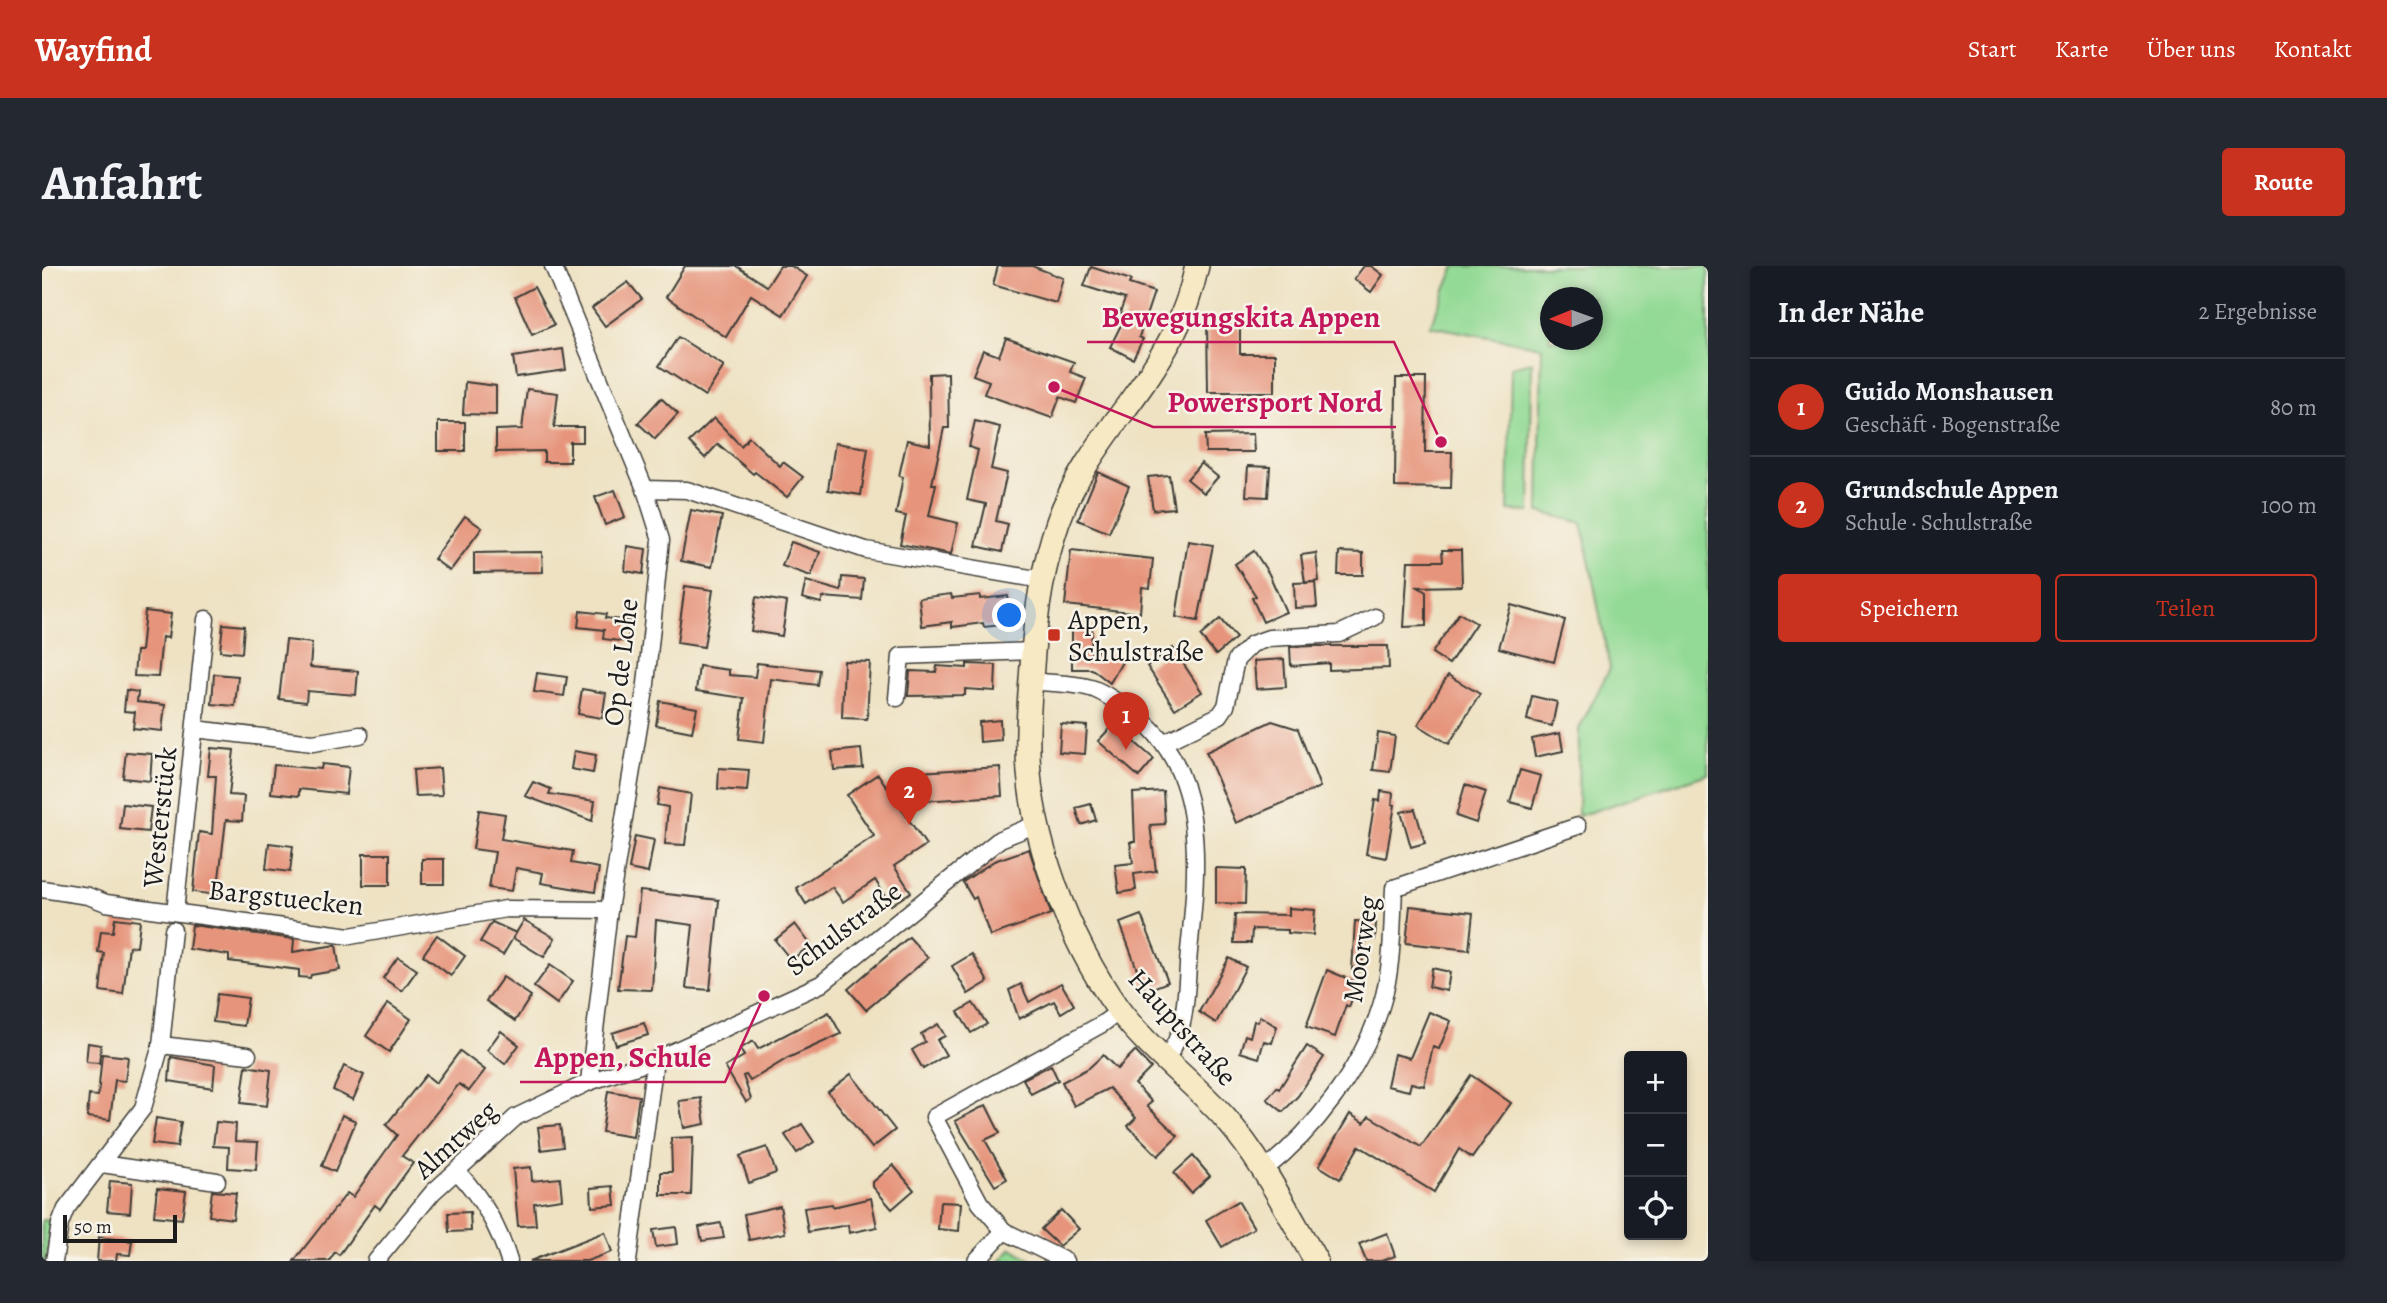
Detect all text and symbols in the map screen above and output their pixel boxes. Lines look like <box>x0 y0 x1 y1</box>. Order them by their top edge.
text: Wayfind <box>35 27 152 72</box>
text: Start <box>1968 33 2017 65</box>
text: Karte <box>2055 33 2109 65</box>
text: Über uns <box>2147 33 2236 65</box>
text: Kontakt <box>2274 33 2352 65</box>
button: Route <box>2222 148 2345 216</box>
text: Anfahrt <box>42 149 202 216</box>
north arrow <box>1540 287 1603 350</box>
callout: Bewegungskita Appen <box>1087 291 1394 342</box>
text: In der Nähe <box>1778 292 1924 332</box>
text: 2 Ergebnisse <box>2198 296 2317 327</box>
text: Bewegungskita Appen <box>1102 297 1381 337</box>
text: Guido Monshausen <box>1845 374 2054 409</box>
callout: Powersport Nord <box>1153 376 1396 427</box>
text: Powersport Nord <box>1167 382 1384 422</box>
text: 1 <box>1797 392 1805 423</box>
text: 80 m <box>2270 392 2317 423</box>
text: Geschäft · Bogenstraße <box>1845 409 2060 440</box>
text: Grundschule Appen <box>1845 472 2059 507</box>
text: 2 <box>1795 490 1807 521</box>
text: 100 m <box>2261 490 2317 521</box>
text: Schule · Schulstraße <box>1845 507 2033 538</box>
button: Speichern <box>1778 574 2041 642</box>
button: Teilen <box>2055 574 2317 642</box>
street label: Op de Lohe <box>594 596 648 728</box>
your location <box>992 598 1026 632</box>
place label: Appen, Schulstraße <box>1067 601 1204 671</box>
marker: Appen, Schulstraße <box>1046 627 1062 643</box>
pin: 1 <box>1103 692 1149 750</box>
street label: Westerstück <box>134 745 186 891</box>
pin: 2 <box>886 767 932 825</box>
street label: Bargstuecken <box>206 871 365 925</box>
street label: Schulstraße <box>778 873 909 985</box>
street label: Moorweg <box>1334 893 1388 1005</box>
street label: Hauptstraße <box>1119 961 1245 1095</box>
callout: Appen, Schule <box>520 1031 725 1082</box>
text: Appen, Schule <box>534 1037 711 1077</box>
map controls <box>1624 1051 1687 1240</box>
button: + <box>1624 1051 1687 1114</box>
street label: Almtweg <box>405 1092 506 1188</box>
button: − <box>1624 1114 1687 1177</box>
button: locate <box>1624 1177 1687 1240</box>
scale bar <box>63 1212 177 1244</box>
text: 50 m <box>74 1214 112 1240</box>

